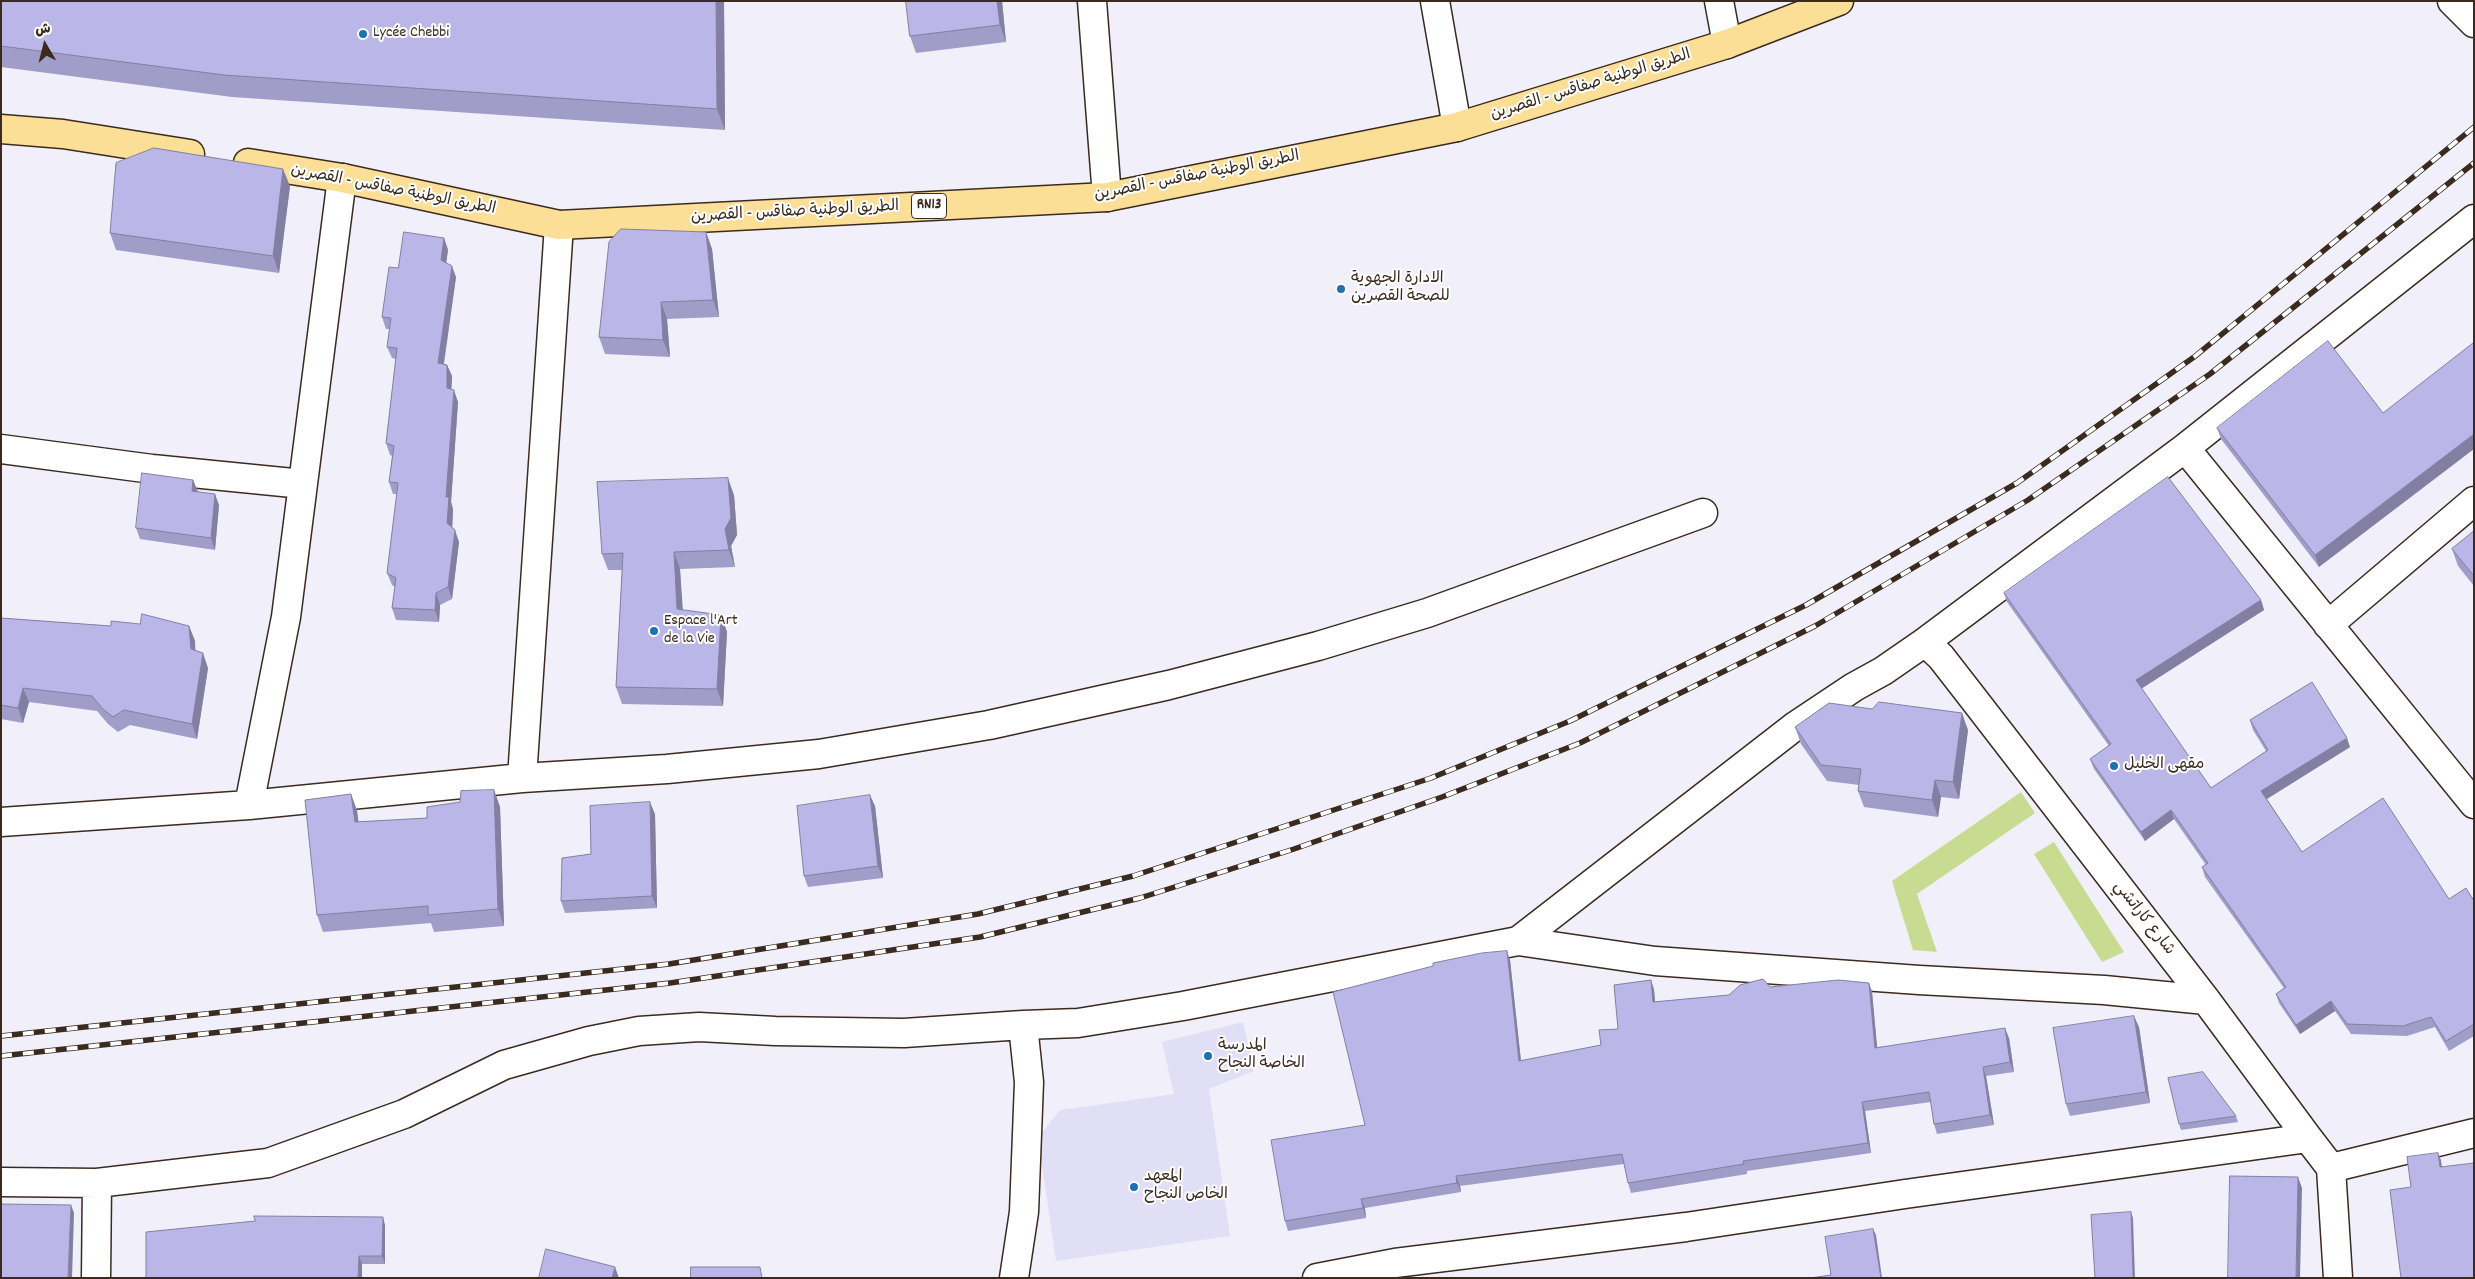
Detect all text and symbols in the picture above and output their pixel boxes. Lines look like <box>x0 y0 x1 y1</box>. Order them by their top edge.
text: ش <box>34 19 52 41</box>
north arrow <box>20 20 70 70</box>
place label: Lycée Chebbi <box>373 24 449 44</box>
marker: Lycée Chebbi <box>357 28 369 40</box>
street label: الطريق الوطنية صفاقس - القصرين <box>1488 46 1694 126</box>
street label: الطريق الوطنية صفاقس - القصرين <box>1093 148 1301 206</box>
street label: الطريق الوطنية صفاقس - القصرين <box>289 162 497 220</box>
road number: RN13 <box>912 194 946 218</box>
street label: الطريق الوطنية صفاقس - القصرين <box>690 198 900 228</box>
place label: الادارة الجهوية للصحة القصرين <box>1351 270 1450 308</box>
marker: الادارة الجهوية للصحة القصرين <box>1335 283 1347 295</box>
place label: Espace l'Art de la Vie <box>664 612 738 650</box>
marker: Espace l'Art de la Vie <box>648 625 660 637</box>
place label: مقهى الخليل <box>2124 756 2204 776</box>
marker: مقهى الخليل <box>2108 760 2120 772</box>
street label: شارع كاراتشي <box>2108 878 2178 960</box>
place label: المدرسة الخاصة النجاح <box>1218 1037 1305 1075</box>
marker: المدرسة الخاصة النجاح <box>1202 1050 1214 1062</box>
place label: المعهد الخاص النجاح <box>1144 1168 1228 1206</box>
marker: المعهد الخاص النجاح <box>1128 1181 1140 1193</box>

